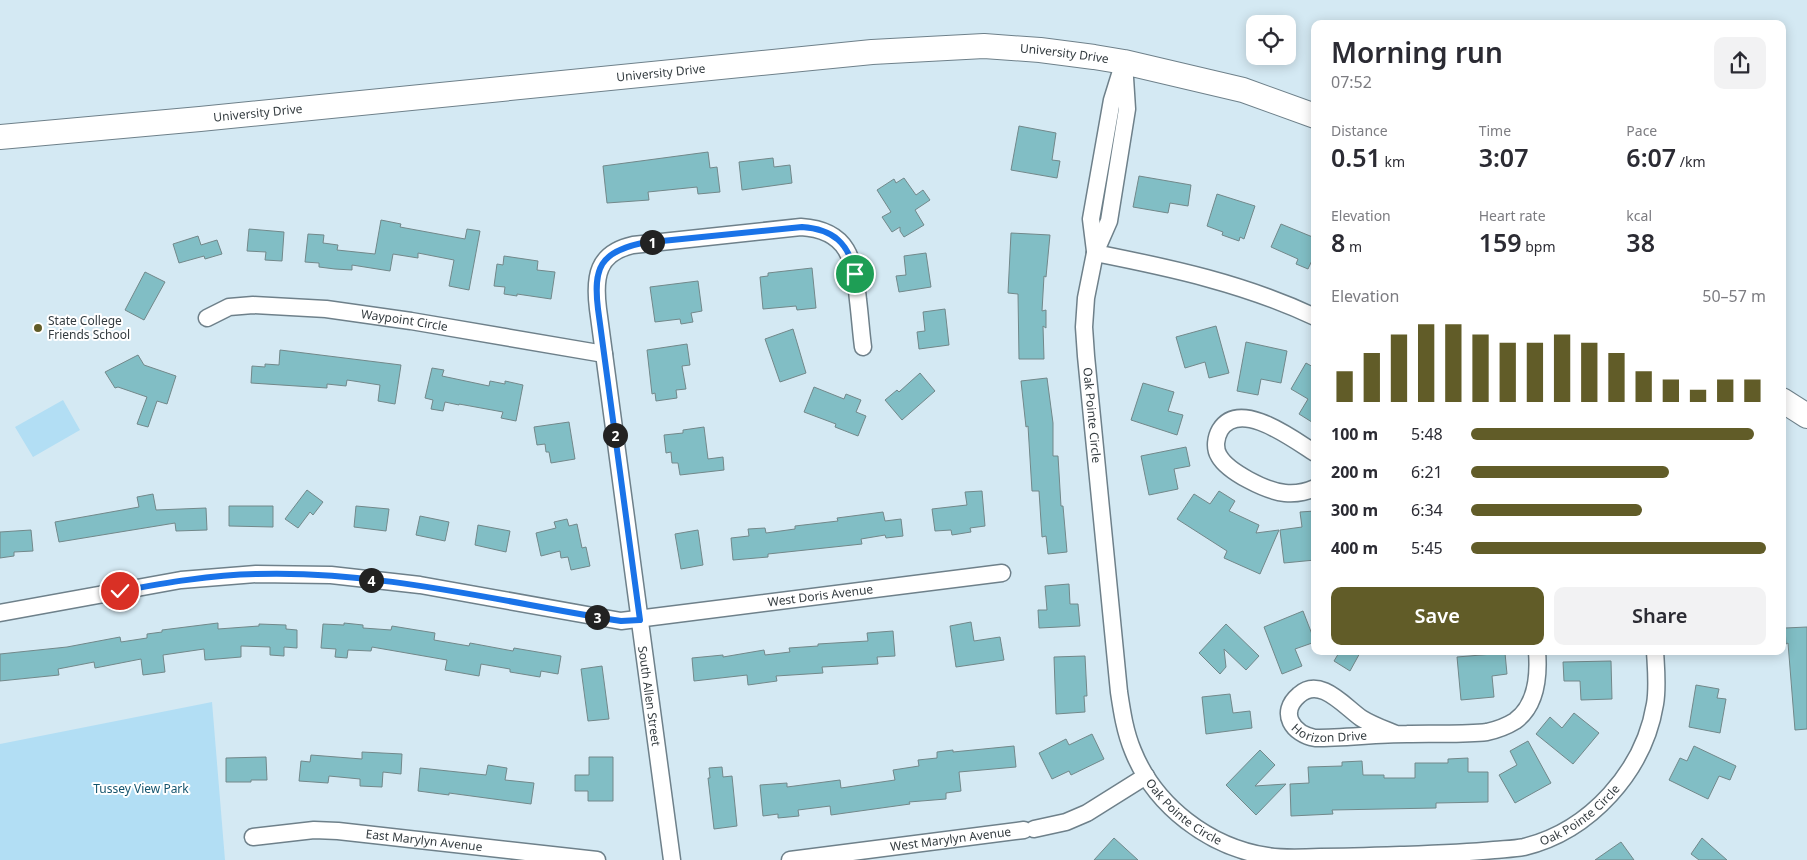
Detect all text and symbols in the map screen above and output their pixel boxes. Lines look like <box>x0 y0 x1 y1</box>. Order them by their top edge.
map controls <box>1246 15 1296 65</box>
button: locate <box>1246 15 1296 65</box>
text: Morning run <box>1331 33 1503 71</box>
button: share <box>1714 37 1766 89</box>
street label: University Drive <box>1019 40 1110 67</box>
street label: University Drive <box>616 60 706 85</box>
text: 07:52 <box>1331 71 1372 93</box>
street label: University Drive <box>213 100 303 126</box>
text: Distance <box>1331 121 1388 140</box>
text: Time <box>1479 121 1511 140</box>
text: Pace <box>1626 121 1657 140</box>
text: 0.51 <box>1331 140 1381 174</box>
text: 3:07 <box>1479 140 1528 174</box>
text: 6:07 <box>1626 140 1676 174</box>
text: km <box>1381 152 1405 171</box>
text: /km <box>1676 152 1706 171</box>
text: Elevation <box>1331 206 1391 225</box>
text: Heart rate <box>1479 206 1546 225</box>
text: kcal <box>1626 206 1652 225</box>
text: 8 <box>1331 225 1345 259</box>
text: 159 <box>1479 225 1522 259</box>
text: 38 <box>1626 225 1655 259</box>
pin: 1 <box>640 230 664 254</box>
text: 1 <box>648 233 657 252</box>
text: m <box>1345 237 1362 256</box>
text: bpm <box>1522 237 1556 256</box>
pin <box>834 253 876 295</box>
icon: arrive <box>841 260 869 288</box>
text: Elevation <box>1331 285 1399 307</box>
text: 50–57 m <box>1702 285 1766 307</box>
street label: Waypoint Circle <box>360 305 449 335</box>
place label: State College Friends School <box>48 312 130 343</box>
marker: State College Friends School <box>32 322 44 334</box>
street label: Oak Pointe Circle <box>1079 367 1105 464</box>
pin: 2 <box>602 422 628 448</box>
text: 100 m <box>1331 423 1378 445</box>
text: 5:48 <box>1411 423 1443 445</box>
text: 2 <box>611 426 620 445</box>
text: 200 m <box>1331 461 1378 483</box>
text: 6:21 <box>1411 461 1443 483</box>
text: 300 m <box>1331 499 1378 521</box>
text: 6:34 <box>1411 499 1443 521</box>
text: 400 m <box>1331 537 1378 559</box>
text: 5:45 <box>1411 537 1443 559</box>
pin: 4 <box>358 568 384 592</box>
pin <box>99 570 141 612</box>
text: 4 <box>367 571 376 590</box>
icon: check <box>106 577 134 605</box>
street label: West Doris Avenue <box>767 580 874 610</box>
button: Save <box>1331 587 1544 645</box>
button: Share <box>1554 587 1766 645</box>
pin: 3 <box>584 604 610 630</box>
text: 3 <box>593 608 602 627</box>
street label: South Allen Street <box>634 645 665 748</box>
street label: Horizon Drive <box>1288 719 1368 746</box>
street label: Oak Pointe Circle <box>1142 775 1225 849</box>
park label: Tussey View Park <box>93 780 189 797</box>
street label: Oak Pointe Circle <box>1537 780 1623 850</box>
street label: West Marylyn Avenue <box>889 823 1012 855</box>
street label: East Marylyn Avenue <box>365 825 484 855</box>

